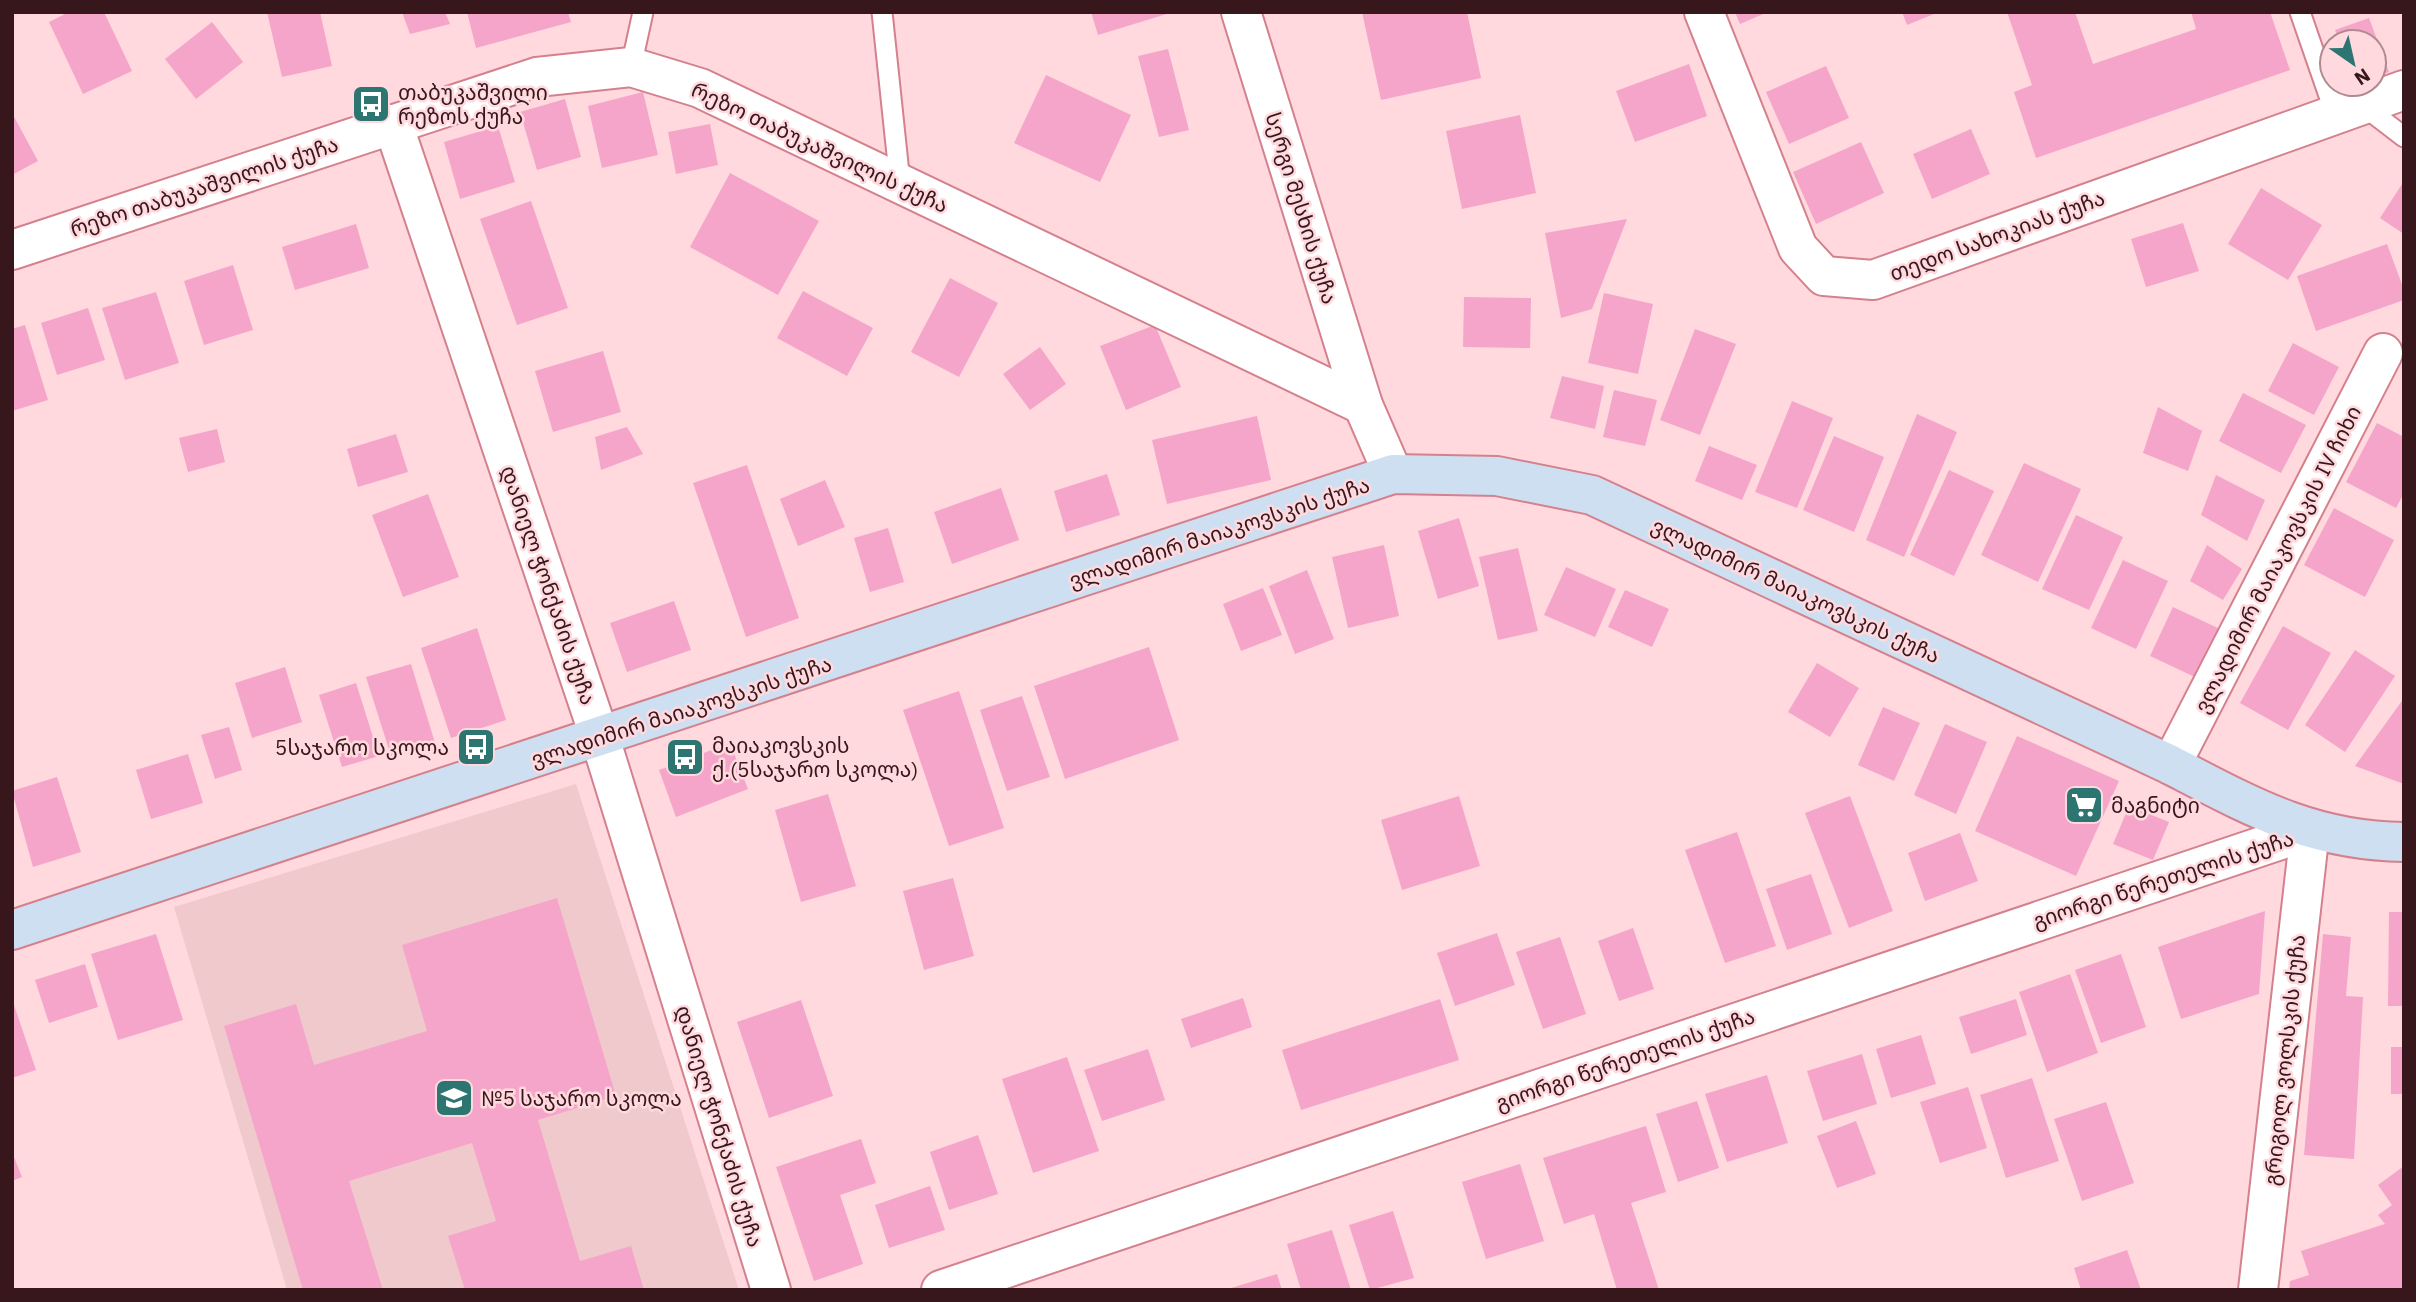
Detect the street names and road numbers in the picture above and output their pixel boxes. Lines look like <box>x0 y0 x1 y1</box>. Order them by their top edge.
street label: რეზო თაბუკაშვილის ქუჩა <box>687 75 953 219</box>
street label: სერგი მესხის ქუჩა <box>1260 109 1344 307</box>
street label: რეზო თაბუკაშვილის ქუჩა <box>66 129 342 243</box>
street label: თედო სახოკიას ქუჩა <box>1886 183 2108 287</box>
street label: ვლადიმირ მაიაკოვსკის IV ჩიხი <box>2187 401 2367 717</box>
street label: დანიელ ჭონქაძის ქუჩა <box>495 462 603 708</box>
street label: ვლადიმირ მაიაკოვსკის ქუჩა <box>1065 470 1373 594</box>
street label: ვლადიმირ მაიაკოვსკის ქუჩა <box>1647 511 1945 669</box>
street label: ვლადიმირ მაიაკოვსკის ქუჩა <box>527 649 835 773</box>
street label: გიორგი წერეთელის ქუჩა <box>2029 824 2297 934</box>
street label: გრიგოლ ვოლსკის ქუჩა <box>2257 933 2311 1187</box>
street label: გიორგი წერეთელის ქუჩა <box>1492 1001 1758 1117</box>
street label: დანიელ ჭონქაძის ქუჩა <box>670 1002 770 1250</box>

